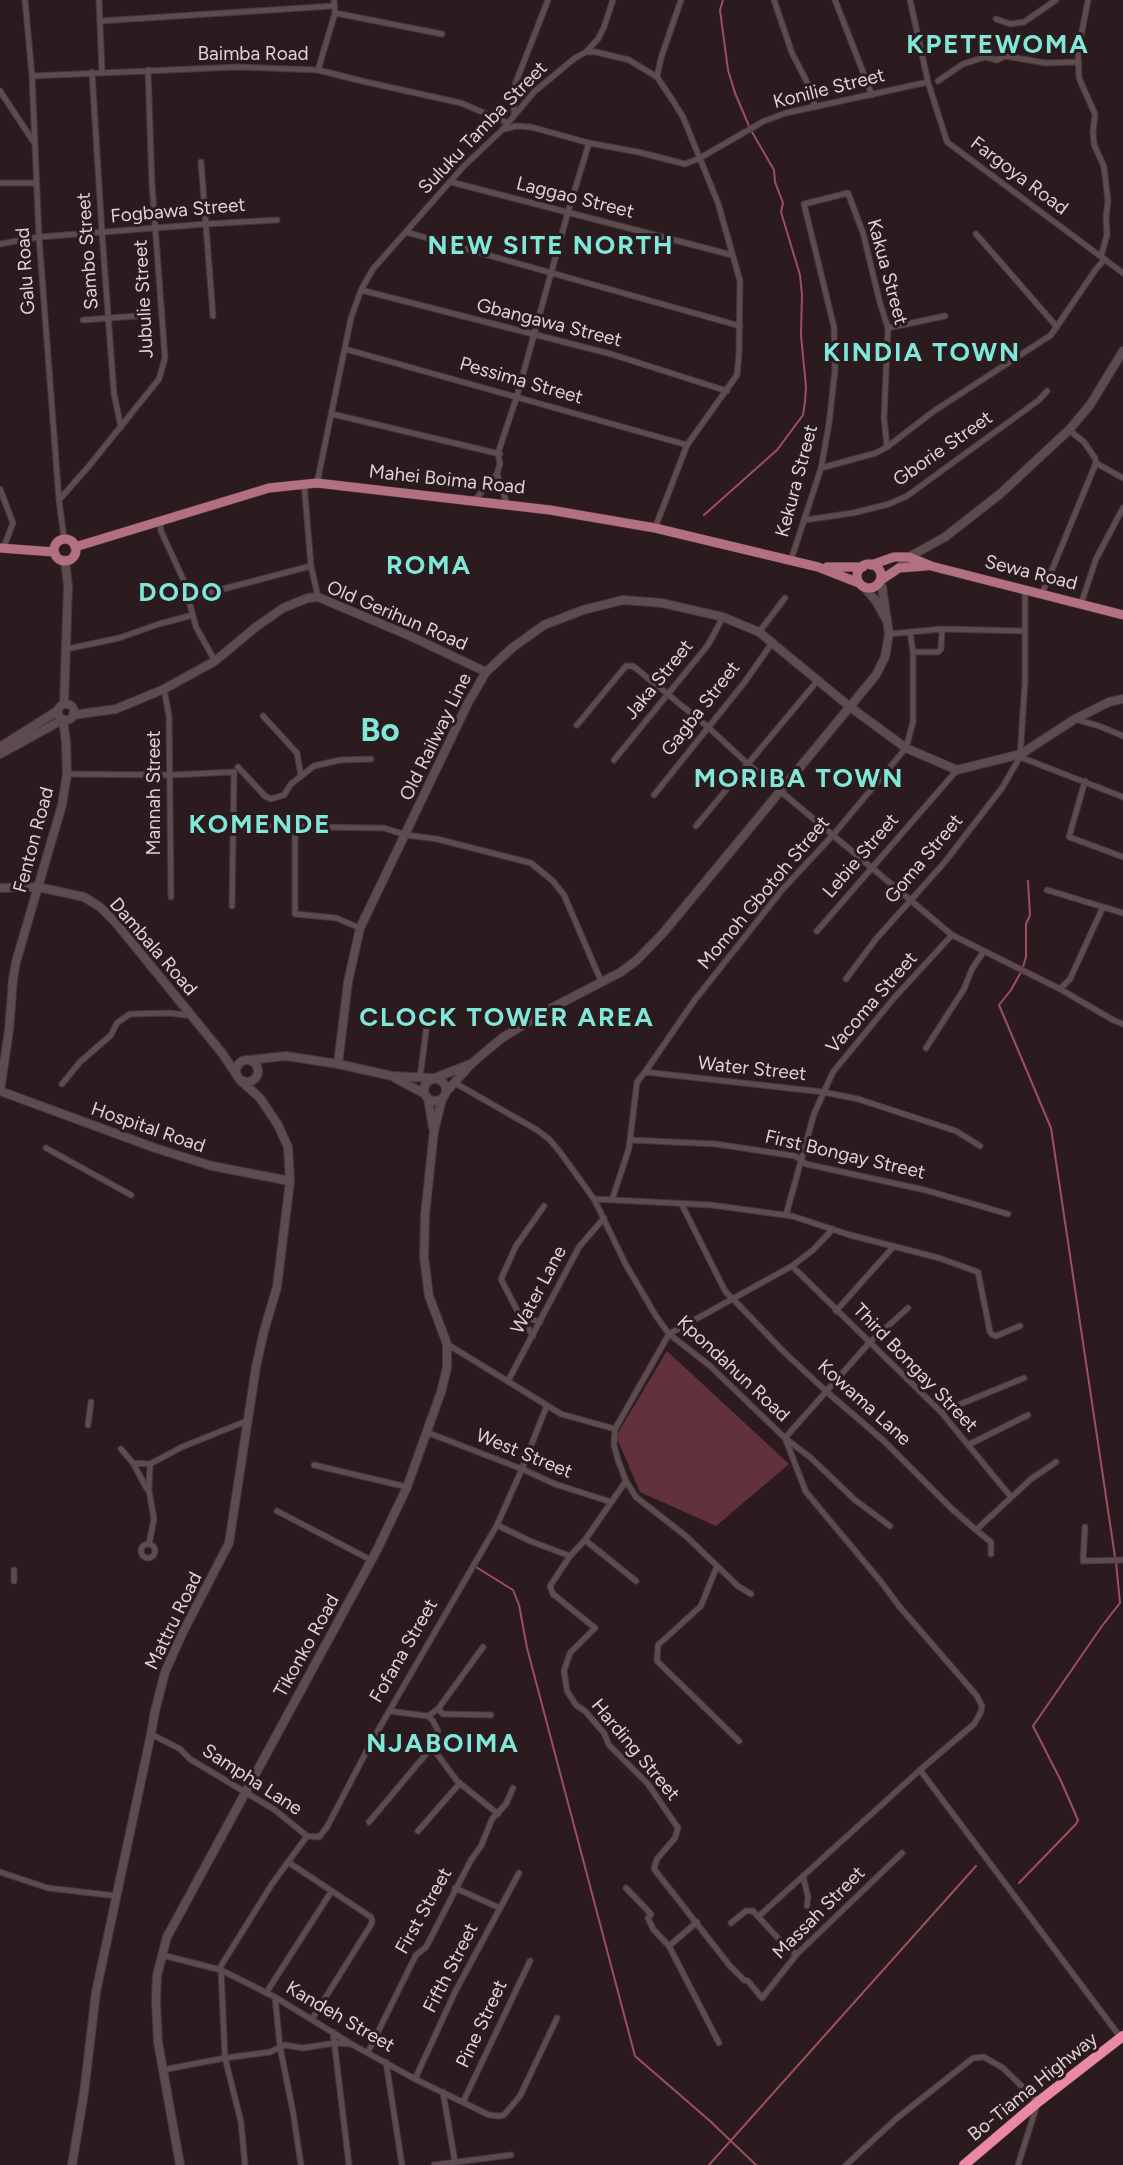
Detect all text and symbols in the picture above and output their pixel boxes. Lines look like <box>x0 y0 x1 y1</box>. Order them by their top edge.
district label: KPETEWOMA <box>907 29 1089 61</box>
street label: Baimba Road <box>197 43 309 65</box>
street label: Suluku Tamba Street <box>414 57 552 199</box>
street label: Konilie Street <box>771 64 887 114</box>
street label: Fargoya Road <box>966 132 1072 220</box>
street label: Laggao Street <box>514 172 636 224</box>
street label: Sambo Street <box>73 192 103 310</box>
street label: Fogbawa Street <box>110 194 246 228</box>
street label: Kakua Street <box>862 217 912 327</box>
street label: Galu Road <box>12 227 40 315</box>
district label: NEW SITE NORTH <box>429 230 673 262</box>
street label: Jubulie Street <box>130 239 158 359</box>
street label: Gbangawa Street <box>474 294 624 352</box>
district label: KINDIA TOWN <box>824 337 1020 369</box>
street label: Pessima Street <box>457 353 585 409</box>
street label: Gborie Street <box>889 406 997 492</box>
street label: Kekura Street <box>771 422 823 540</box>
street label: Mahei Boima Road <box>368 460 526 500</box>
district label: ROMA <box>386 550 472 582</box>
street label: Sewa Road <box>982 550 1080 596</box>
street label: Old Gerihun Road <box>323 576 471 656</box>
district label: DODO <box>139 577 223 609</box>
street label: Jaka Street <box>620 635 698 725</box>
street label: Gagba Street <box>657 657 745 761</box>
street label: Old Railway Line <box>395 669 477 805</box>
district label: Bo <box>360 711 400 751</box>
street label: Mannah Street <box>143 730 165 856</box>
district label: MORIBA TOWN <box>695 763 903 795</box>
street label: Fenton Road <box>9 785 59 895</box>
district label: KOMENDE <box>189 809 331 841</box>
street label: Lebie Street <box>818 809 904 903</box>
street label: Goma Street <box>880 810 968 908</box>
street label: Momoh Gbotoh Street <box>693 812 835 974</box>
street label: Dambala Road <box>104 893 202 1001</box>
street label: Vacoma Street <box>822 948 922 1058</box>
district label: CLOCK TOWER AREA <box>361 1002 653 1034</box>
street label: Water Street <box>697 1052 807 1086</box>
street label: Hospital Road <box>88 1098 208 1158</box>
street label: First Bongay Street <box>763 1125 927 1185</box>
street label: Water Lane <box>506 1242 572 1338</box>
street label: Third Bongay Street <box>848 1299 982 1437</box>
street label: Kpondahun Road <box>672 1311 794 1427</box>
street label: Kowama Lane <box>813 1355 915 1451</box>
street label: West Street <box>473 1424 575 1484</box>
street label: Mattru Road <box>141 1569 207 1673</box>
street label: Tikonko Road <box>269 1591 345 1701</box>
street label: Fofana Street <box>365 1595 443 1707</box>
street label: Harding Street <box>586 1695 684 1805</box>
district label: NJABOIMA <box>367 1728 519 1760</box>
street label: Sampha Lane <box>198 1739 306 1821</box>
street label: Massah Street <box>768 1862 870 1964</box>
street label: First Street <box>391 1864 457 1958</box>
street label: Fifth Street <box>419 1919 483 2017</box>
street label: Pine Street <box>452 1976 512 2072</box>
street label: Kandeh Street <box>282 1977 398 2057</box>
street label: Bo-Tiama Highway <box>964 2028 1102 2146</box>

